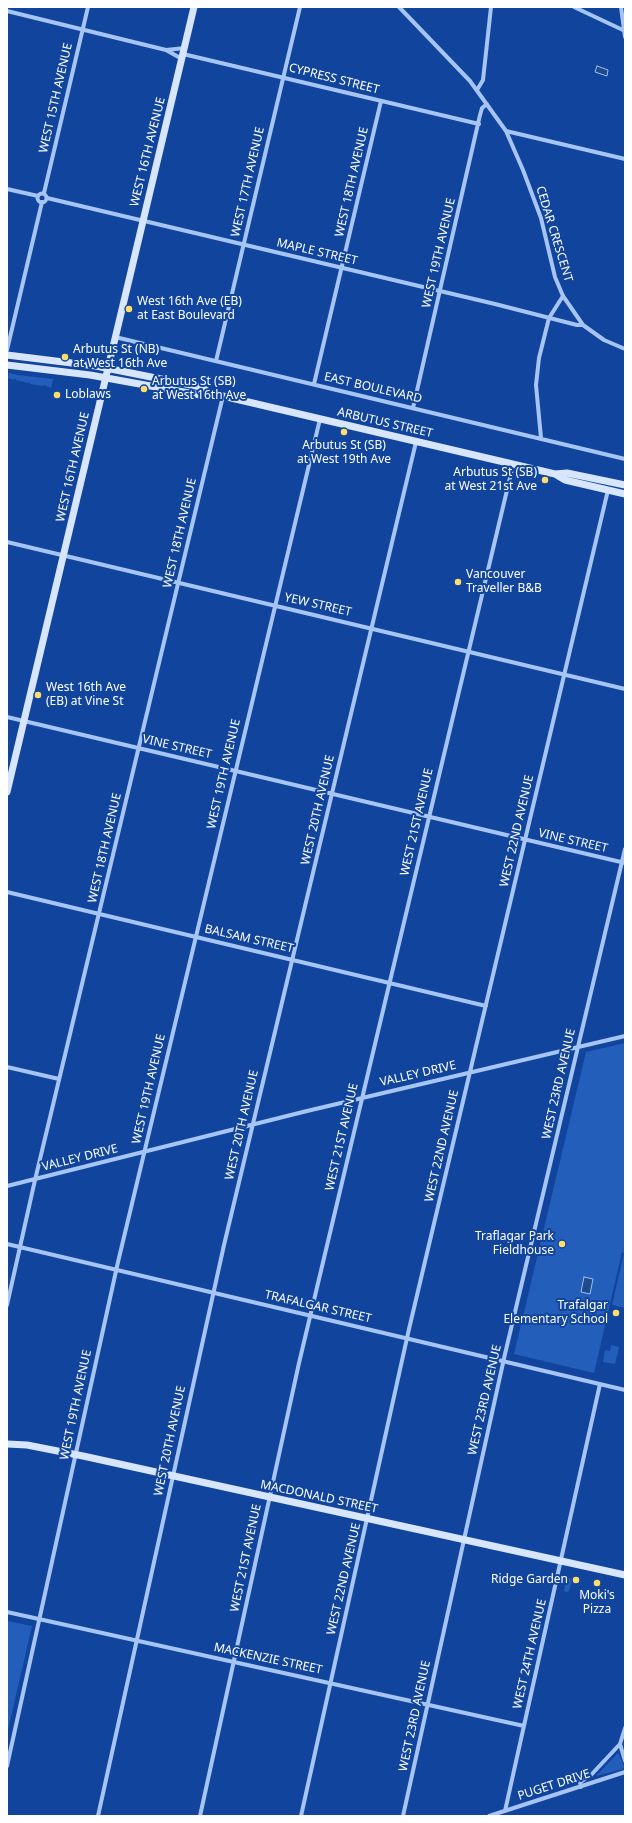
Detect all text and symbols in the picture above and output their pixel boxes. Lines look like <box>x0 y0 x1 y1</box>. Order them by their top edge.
street label: WEST 15TH AVENUE <box>36 42 76 154</box>
street label: CYPRESS STREET <box>287 61 381 97</box>
street label: WEST 16TH AVENUE <box>127 96 169 208</box>
street label: WEST 17TH AVENUE <box>228 126 268 238</box>
street label: WEST 18TH AVENUE <box>332 126 372 238</box>
street label: CEDAR CRESCENT <box>533 184 575 284</box>
street label: WEST 19TH AVENUE <box>419 197 459 309</box>
street label: MAPLE STREET <box>275 236 359 268</box>
place label: West 16th Ave (EB) at East Boulevard <box>137 295 242 323</box>
marker: West 16th Ave (EB) at East Boulevard <box>124 304 134 314</box>
place label: Arbutus St (NB) at West 16th Ave <box>73 343 167 371</box>
marker: Arbutus St (NB) at West 16th Ave <box>60 352 70 362</box>
street label: EAST BOULEVARD <box>323 370 423 406</box>
place label: Arbutus St (SB) at West 16th Ave <box>152 375 246 403</box>
marker: Arbutus St (SB) at West 16th Ave <box>139 384 149 394</box>
place label: Loblaws <box>65 388 111 402</box>
marker: Loblaws <box>52 390 62 400</box>
street label: ARBUTUS STREET <box>336 405 434 441</box>
street label: WEST 16TH AVENUE <box>53 411 93 523</box>
marker: Arbutus St (SB) at West 19th Ave <box>339 427 349 437</box>
place label: Arbutus St (SB) at West 19th Ave <box>297 439 391 467</box>
place label: Arbutus St (SB) at West 21st Ave <box>444 466 537 494</box>
marker: Arbutus St (SB) at West 21st Ave <box>540 475 550 485</box>
street label: WEST 18TH AVENUE <box>160 477 200 589</box>
place label: Vancouver Traveller B&B <box>466 568 542 596</box>
marker: Vancouver Traveller B&B <box>453 577 463 587</box>
street label: YEW STREET <box>283 590 353 620</box>
place label: West 16th Ave (EB) at Vine St <box>46 681 126 709</box>
marker: West 16th Ave (EB) at Vine St <box>33 690 43 700</box>
street label: WEST 19TH AVENUE <box>204 718 244 830</box>
street label: VINE STREET <box>141 732 213 762</box>
street label: WEST 20TH AVENUE <box>298 754 338 866</box>
street label: WEST 21ST AVENUE <box>398 767 436 877</box>
street label: WEST 22ND AVENUE <box>497 774 537 888</box>
street label: WEST 18TH AVENUE <box>85 792 125 904</box>
street label: VINE STREET <box>537 826 609 856</box>
street label: BALSAM STREET <box>203 922 295 956</box>
street label: WEST 23RD AVENUE <box>539 1027 579 1141</box>
street label: WEST 19TH AVENUE <box>129 1033 169 1145</box>
street label: VALLEY DRIVE <box>379 1058 457 1090</box>
street label: WEST 20TH AVENUE <box>222 1069 262 1181</box>
street label: WEST 21ST AVENUE <box>323 1082 361 1192</box>
street label: WEST 22ND AVENUE <box>422 1089 462 1203</box>
street label: VALLEY DRIVE <box>41 1142 119 1174</box>
place label: Traflagar Park Fieldhouse <box>475 1230 554 1258</box>
marker: Traflagar Park Fieldhouse <box>557 1239 567 1249</box>
street label: TRAFALGAR STREET <box>263 1288 373 1326</box>
place label: Trafalgar Elementary School <box>503 1299 608 1327</box>
marker: Trafalgar Elementary School <box>611 1308 621 1318</box>
street label: WEST 23RD AVENUE <box>465 1343 505 1457</box>
street label: WEST 19TH AVENUE <box>57 1349 95 1461</box>
street label: WEST 20TH AVENUE <box>151 1385 189 1497</box>
street label: MACDONALD STREET <box>259 1478 379 1516</box>
street label: WEST 21ST AVENUE <box>228 1503 264 1613</box>
street label: WEST 22ND AVENUE <box>324 1522 364 1636</box>
place label: Ridge Garden <box>491 1573 568 1587</box>
marker: Ridge Garden <box>571 1575 581 1585</box>
marker: Moki's Pizza <box>592 1578 602 1588</box>
place label: Moki's Pizza <box>579 1589 615 1617</box>
street label: WEST 24TH AVENUE <box>510 1598 550 1710</box>
street label: MACKENZIE STREET <box>212 1640 324 1678</box>
street label: WEST 23RD AVENUE <box>396 1659 434 1773</box>
street label: PUGET DRIVE <box>516 1767 592 1803</box>

